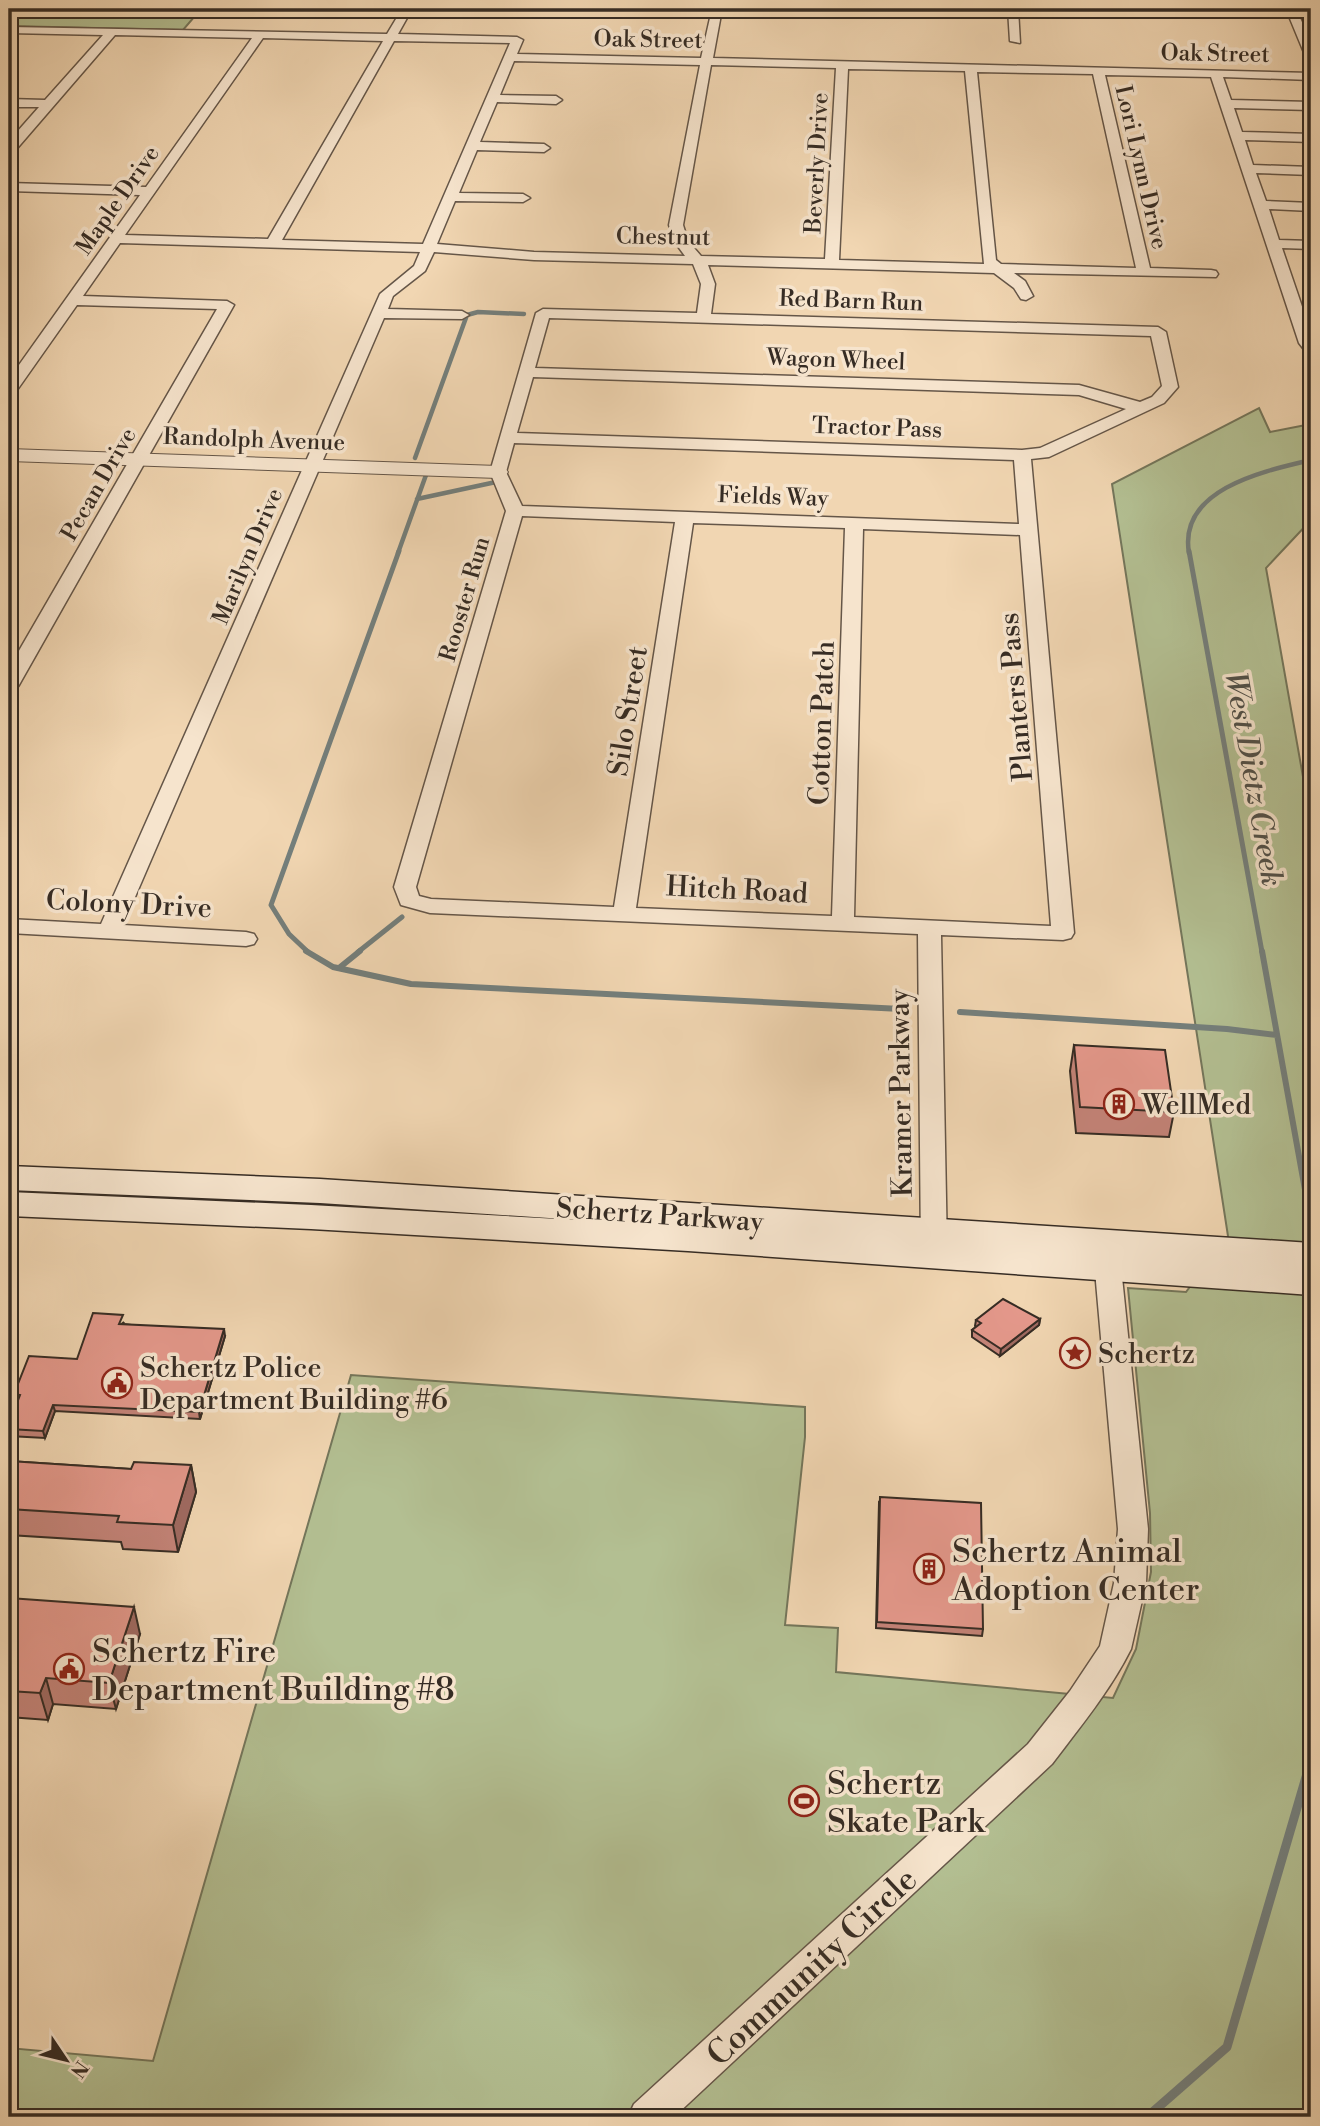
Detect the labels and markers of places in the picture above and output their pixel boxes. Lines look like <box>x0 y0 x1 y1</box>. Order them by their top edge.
building icon: WellMed <box>1102 1087 1136 1121</box>
place label: WellMed <box>1141 1088 1251 1123</box>
place icon: Schertz <box>1058 1336 1092 1370</box>
place label: Schertz <box>1098 1337 1195 1372</box>
place label: Schertz Police Department Building #6 <box>140 1351 448 1418</box>
public building icon: Schertz Police Department Building #6 <box>100 1366 134 1400</box>
place label: Schertz Animal Adoption Center <box>951 1532 1199 1611</box>
building icon: Schertz Animal Adoption Center <box>912 1552 946 1586</box>
place label: Schertz Fire Department Building #8 <box>92 1632 455 1711</box>
public building icon: Schertz Fire Department Building #8 <box>52 1652 86 1686</box>
place label: Schertz Skate Park <box>827 1764 986 1843</box>
sports icon: Schertz Skate Park <box>787 1784 821 1818</box>

